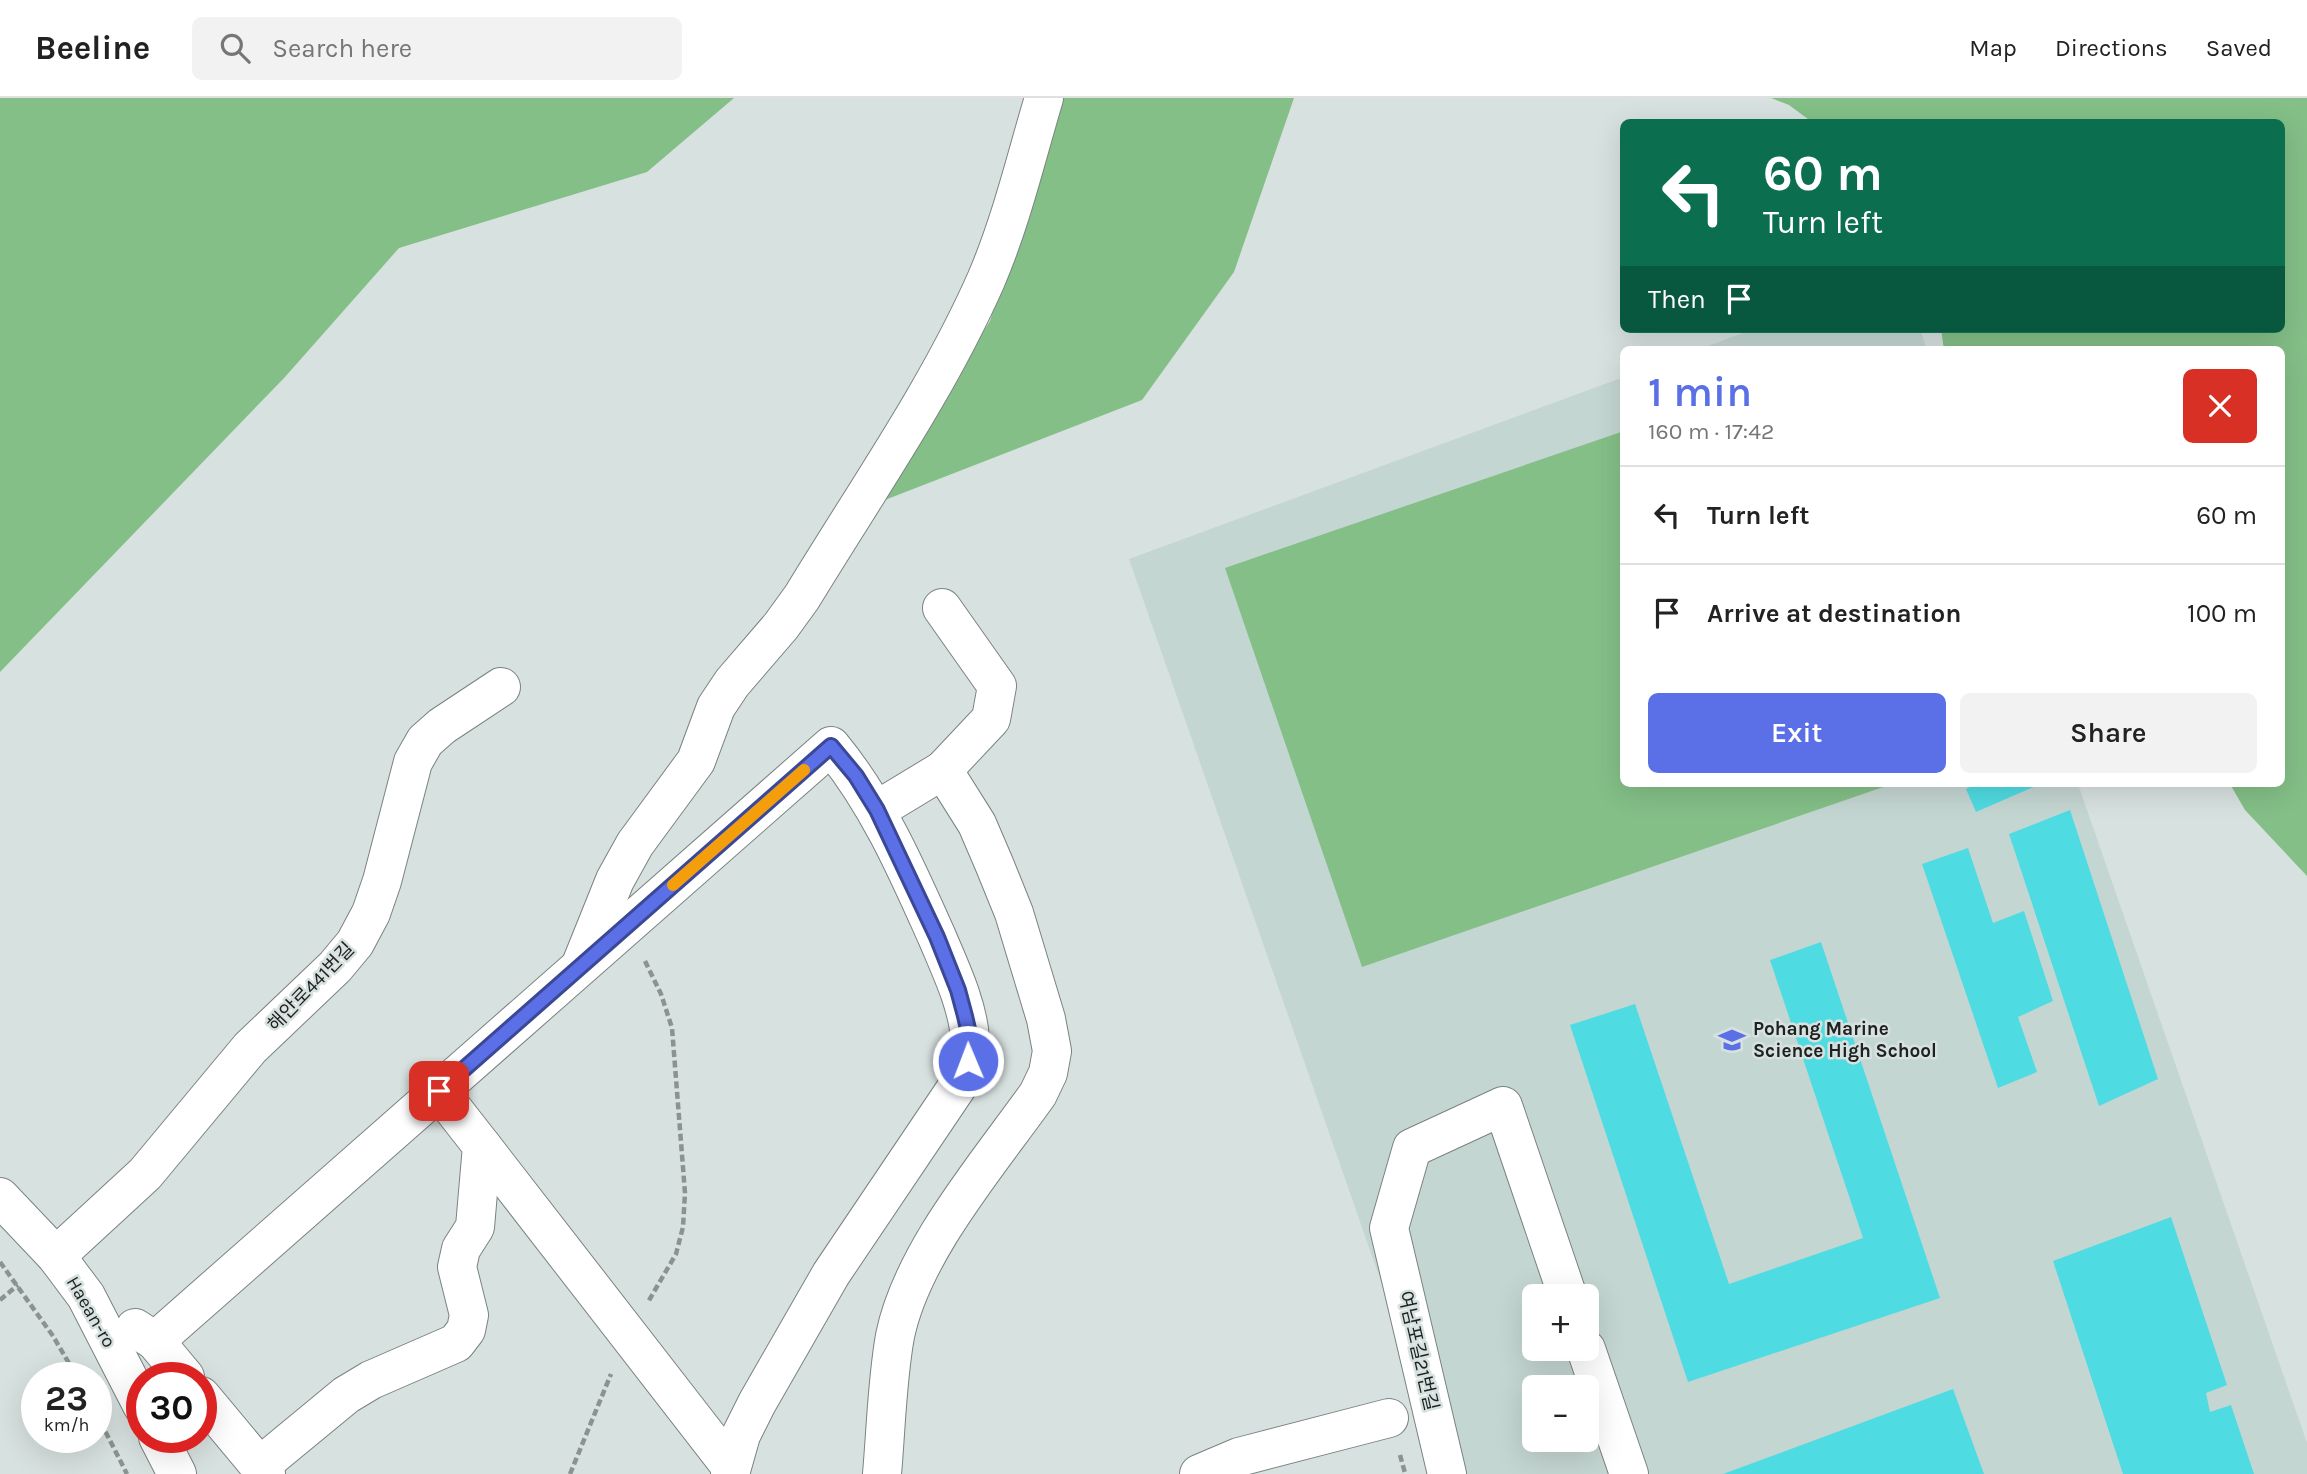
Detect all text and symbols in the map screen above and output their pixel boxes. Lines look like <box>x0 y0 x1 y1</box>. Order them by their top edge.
search box <box>192 17 682 80</box>
text: Beeline <box>35 29 150 67</box>
icon: search <box>216 29 254 67</box>
text: Search here <box>272 33 412 64</box>
text: Map <box>1969 34 2017 62</box>
text: Directions <box>2055 34 2168 62</box>
text: Saved <box>2206 34 2272 62</box>
text: 60 m <box>1763 145 1883 202</box>
icon: left <box>1648 147 1739 238</box>
text: Turn left <box>1763 204 1883 241</box>
icon: arrive <box>1720 280 1758 318</box>
text: Then <box>1648 284 1706 315</box>
text: 1 min <box>1648 367 1752 417</box>
button: close <box>2183 369 2257 443</box>
text: 160 m · 17:42 <box>1648 418 1774 445</box>
icon: left <box>1648 496 1686 534</box>
text: Turn left <box>1707 500 1809 531</box>
text: 60 m <box>2196 500 2257 531</box>
icon: arrive <box>1648 594 1686 632</box>
text: Arrive at destination <box>1707 598 1961 629</box>
text: 100 m <box>2187 598 2257 629</box>
button: Exit <box>1648 693 1946 773</box>
button: Share <box>1960 693 2257 773</box>
street label: 해안로441번길 <box>263 938 359 1036</box>
place label: Pohang Marine Science High School <box>1753 1018 1937 1062</box>
position arrow <box>931 1024 1005 1098</box>
school or university icon: Pohang Marine Science High School <box>1717 1025 1747 1055</box>
pin <box>409 1061 469 1121</box>
icon: arrive <box>420 1072 458 1110</box>
street label: Haean-ro <box>62 1272 120 1352</box>
map controls <box>1522 1284 1599 1452</box>
button: + <box>1522 1284 1599 1361</box>
street label: 여남포길21번길 <box>1394 1289 1442 1413</box>
speed limit sign: 30 <box>126 1362 217 1453</box>
button: − <box>1522 1375 1599 1452</box>
text: 23 <box>45 1378 88 1419</box>
text: km/h <box>44 1414 89 1436</box>

